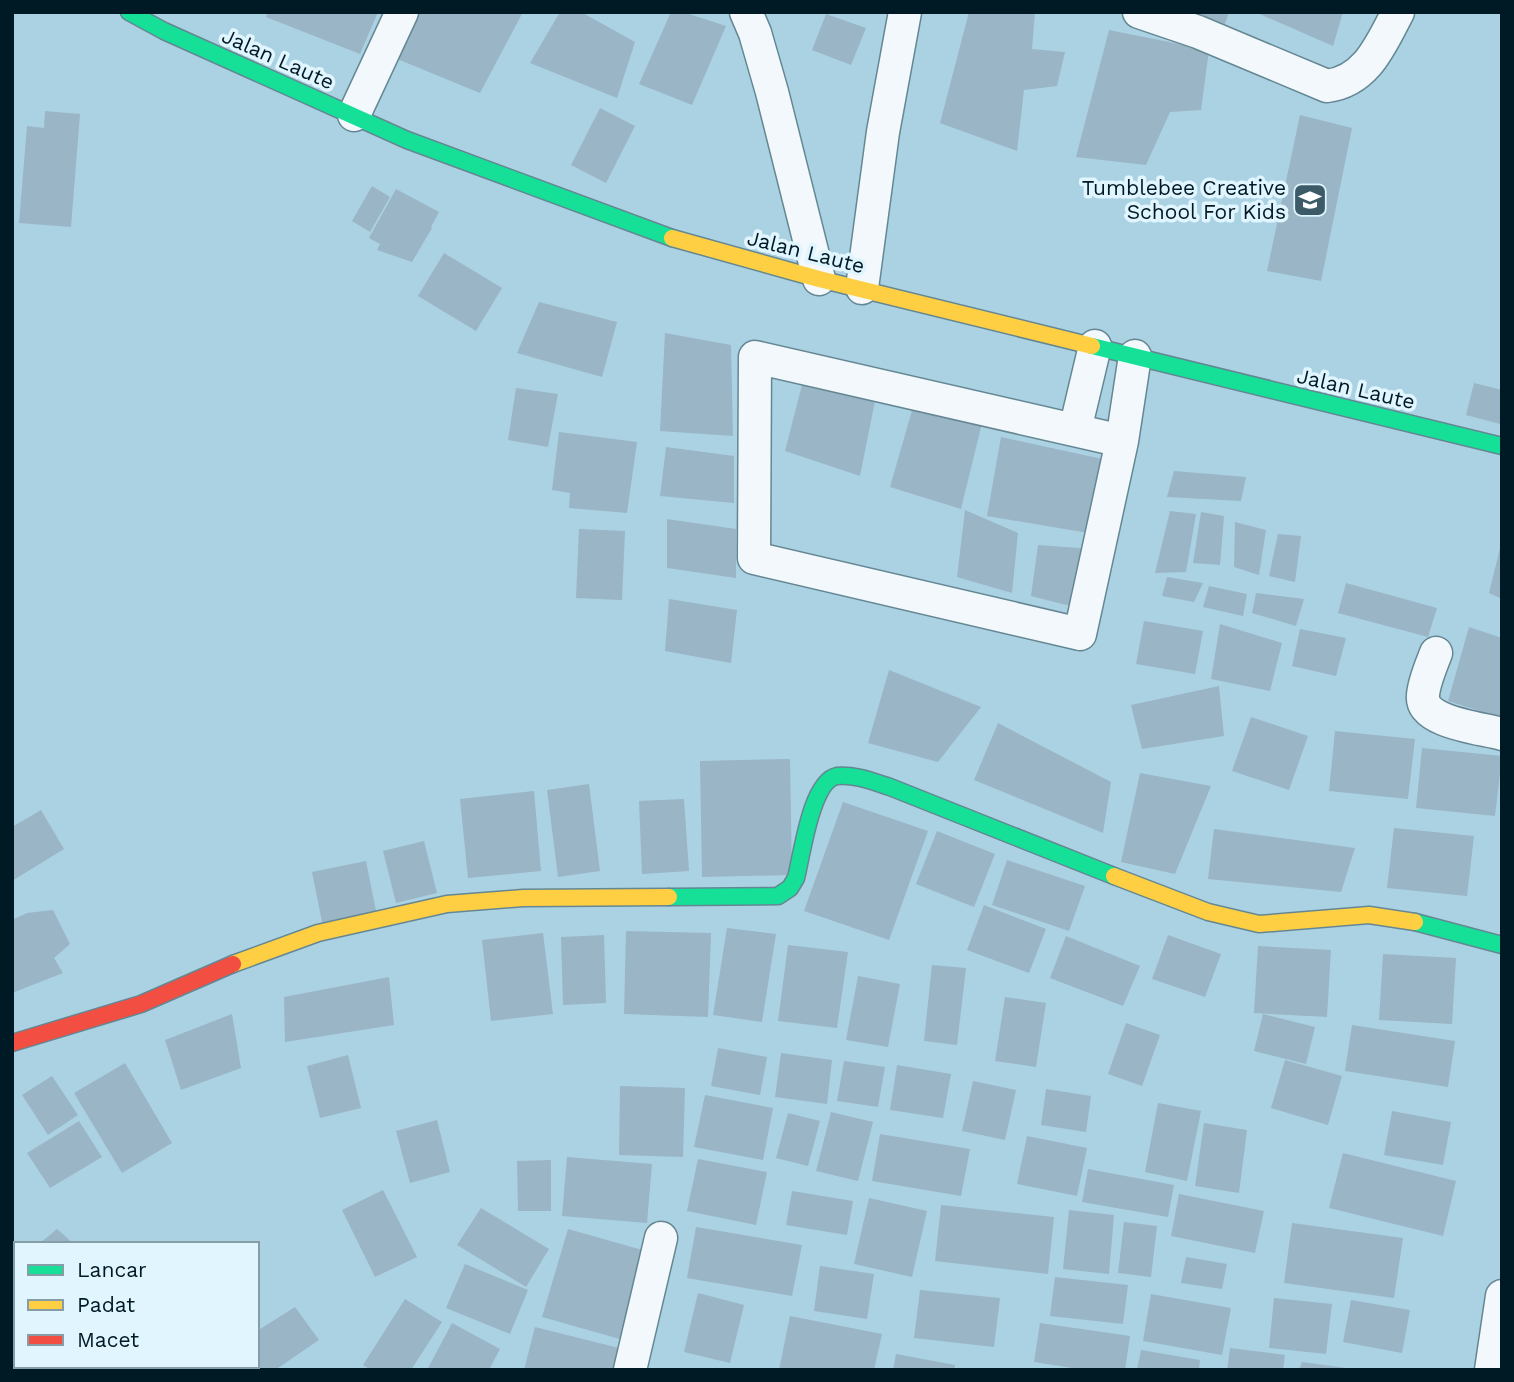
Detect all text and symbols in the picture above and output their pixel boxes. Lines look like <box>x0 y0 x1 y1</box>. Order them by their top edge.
street label: Jalan Laute <box>218 23 338 94</box>
place label: Tumblebee Creative School For Kids <box>1082 175 1286 224</box>
school or university icon: Tumblebee Creative School For Kids <box>1291 181 1329 219</box>
street label: Jalan Laute <box>745 225 867 278</box>
street label: Jalan Laute <box>1295 363 1417 414</box>
legend <box>14 1242 259 1368</box>
text: Lancar <box>77 1257 147 1282</box>
text: Padat <box>77 1292 135 1317</box>
text: Macet <box>77 1327 139 1352</box>

